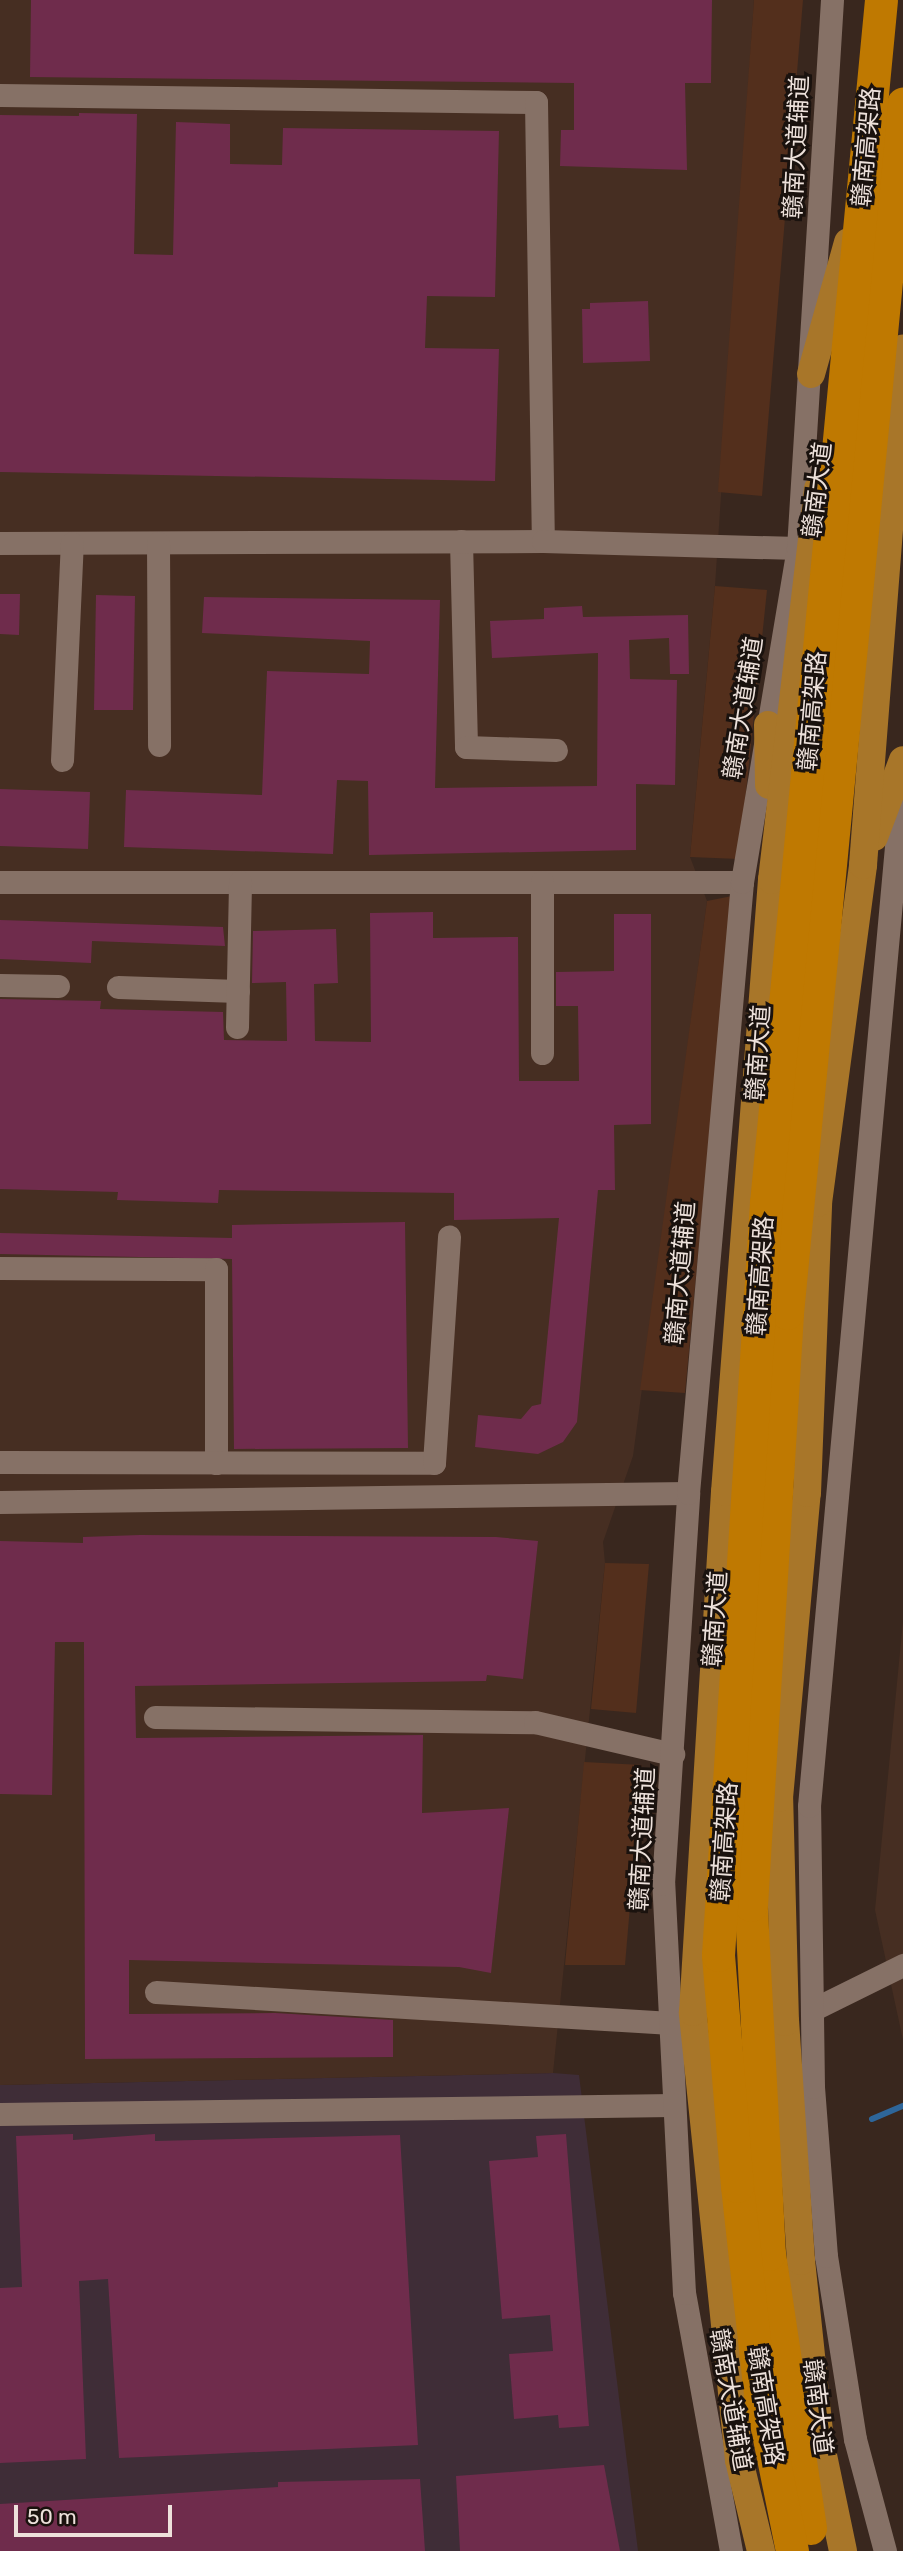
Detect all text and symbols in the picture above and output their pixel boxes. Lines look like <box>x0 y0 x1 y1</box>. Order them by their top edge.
street label: 赣南大道辅道 <box>779 74 815 220</box>
street label: 赣南高架路 <box>847 86 887 208</box>
street label: 赣南大道 <box>798 441 838 539</box>
street label: 赣南大道辅道 <box>719 635 769 781</box>
street label: 赣南高架路 <box>793 650 833 772</box>
street label: 赣南大道 <box>741 1004 777 1102</box>
street label: 赣南大道辅道 <box>660 1200 702 1346</box>
street label: 赣南高架路 <box>742 1215 780 1337</box>
street label: 赣南大道 <box>698 1570 734 1668</box>
street label: 赣南大道辅道 <box>625 1766 661 1912</box>
street label: 赣南高架路 <box>706 1781 744 1903</box>
street label: 赣南大道辅道 <box>703 2327 757 2473</box>
street label: 赣南高架路 <box>741 2344 789 2468</box>
street label: 赣南大道 <box>797 2358 837 2456</box>
scale bar <box>18 2492 175 2536</box>
text: 50 m <box>27 2504 77 2529</box>

